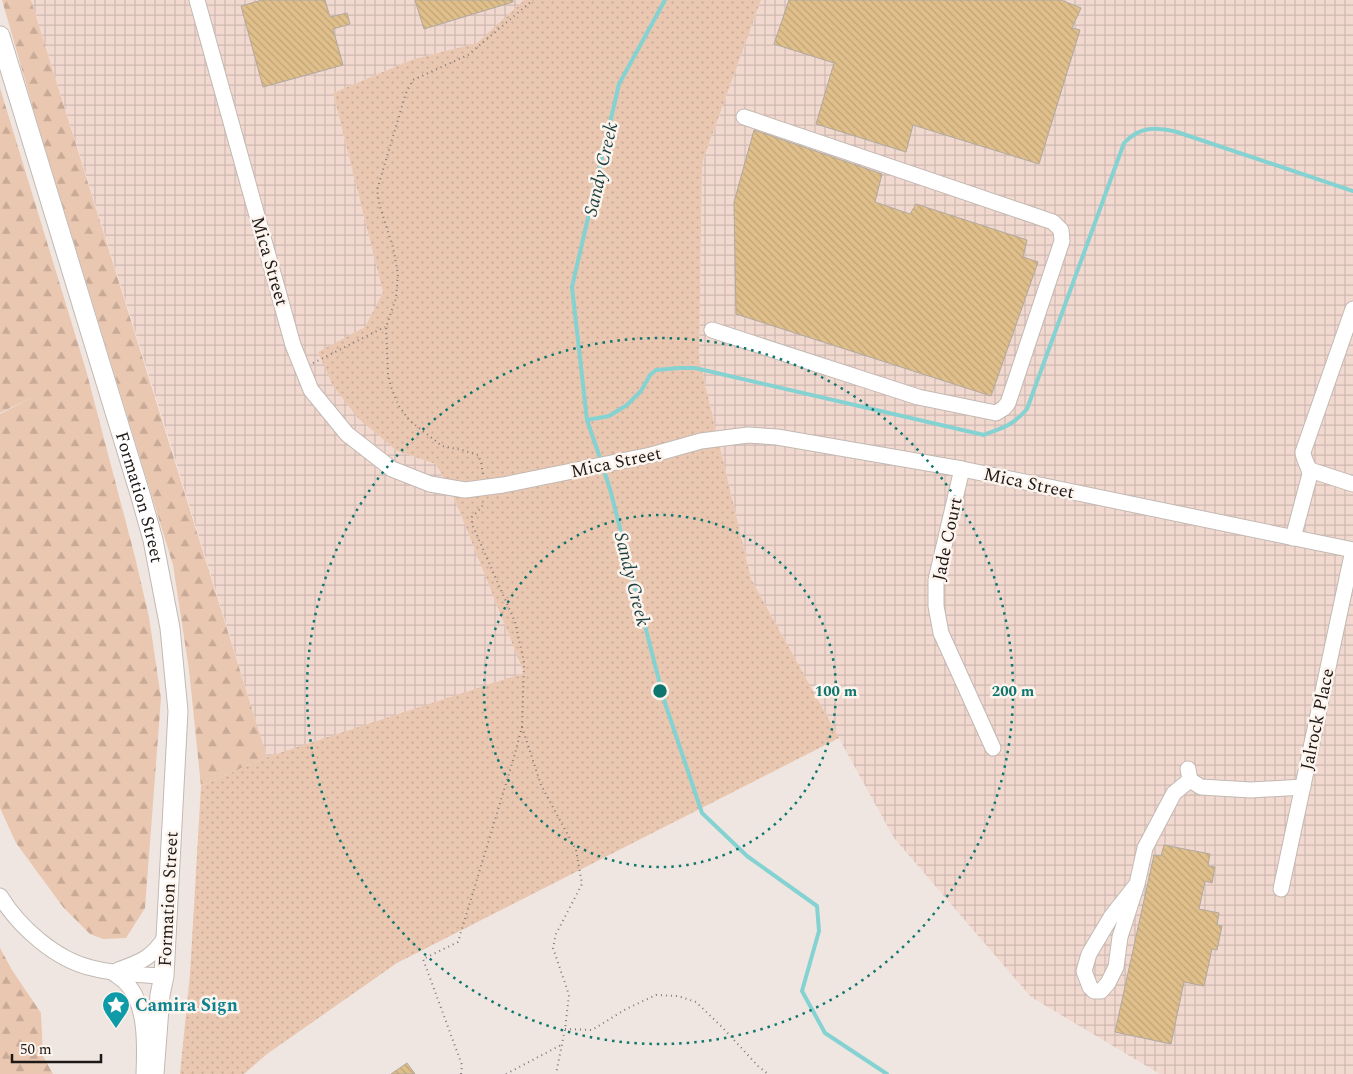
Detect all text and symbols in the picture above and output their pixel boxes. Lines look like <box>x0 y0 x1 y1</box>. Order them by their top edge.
water label: Sandy Creek <box>577 119 626 219</box>
street label: Mica Street <box>244 213 295 309</box>
street label: Formation Street <box>108 428 170 565</box>
street label: Mica Street <box>568 440 664 485</box>
street label: Mica Street <box>981 461 1077 506</box>
street label: Jade Court <box>925 495 970 583</box>
water label: Sandy Creek <box>606 529 657 630</box>
street label: Jalrock Place <box>1294 666 1341 773</box>
text: 100 m <box>815 680 858 703</box>
text: 200 m <box>992 680 1035 703</box>
centre of rings <box>651 682 669 700</box>
street label: Formation Street <box>151 831 186 967</box>
place icon: Camira Sign <box>101 990 131 1029</box>
place label: Camira Sign <box>135 992 238 1019</box>
scale bar <box>12 1032 101 1064</box>
text: 50 m <box>20 1038 52 1061</box>

